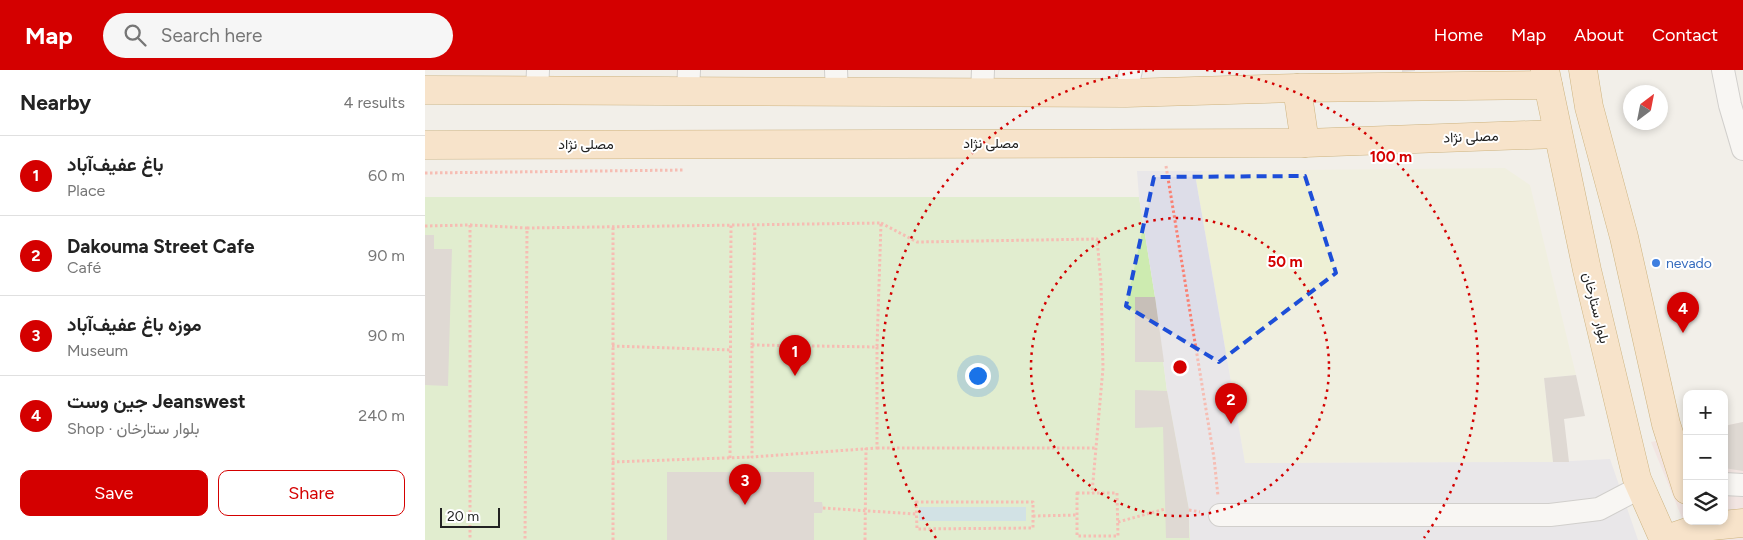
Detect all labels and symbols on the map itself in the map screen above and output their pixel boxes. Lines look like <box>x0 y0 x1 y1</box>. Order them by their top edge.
north arrow <box>1623 85 1668 130</box>
street label: مصلی نژاد <box>1443 128 1499 146</box>
street label: مصلی نژاد <box>963 135 1019 152</box>
street label: مصلی نژاد <box>558 136 614 153</box>
text: 100 m <box>1370 148 1412 166</box>
text: 50 m <box>1267 253 1303 271</box>
place label: nevado <box>1666 255 1712 272</box>
marker: nevado <box>1650 257 1662 269</box>
street label: بلوار ستارخان <box>1579 271 1613 345</box>
pin: 4 <box>1667 292 1699 333</box>
pin: 1 <box>779 335 811 376</box>
centre of rings <box>1171 358 1189 376</box>
your location <box>965 363 991 389</box>
pin: 2 <box>1215 383 1247 424</box>
pin: 3 <box>729 464 761 505</box>
scale bar <box>440 505 500 528</box>

